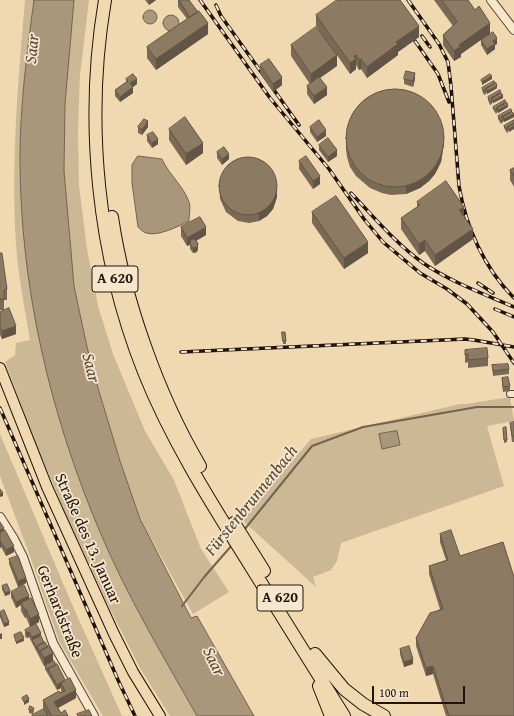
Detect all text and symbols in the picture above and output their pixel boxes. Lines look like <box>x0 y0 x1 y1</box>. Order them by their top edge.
water label: Saar <box>21 33 45 65</box>
road number: A 620 <box>92 266 138 292</box>
water label: Saar <box>77 351 103 385</box>
water label: Fürstenbrunnenbach <box>201 442 303 560</box>
street label: Straße des 13. Januar <box>50 471 124 607</box>
street label: Gerhardstraße <box>32 563 86 661</box>
road number: A 620 <box>257 585 303 611</box>
water label: Saar <box>197 644 229 680</box>
scale bar <box>374 678 467 704</box>
text: 100 m <box>379 684 409 701</box>

